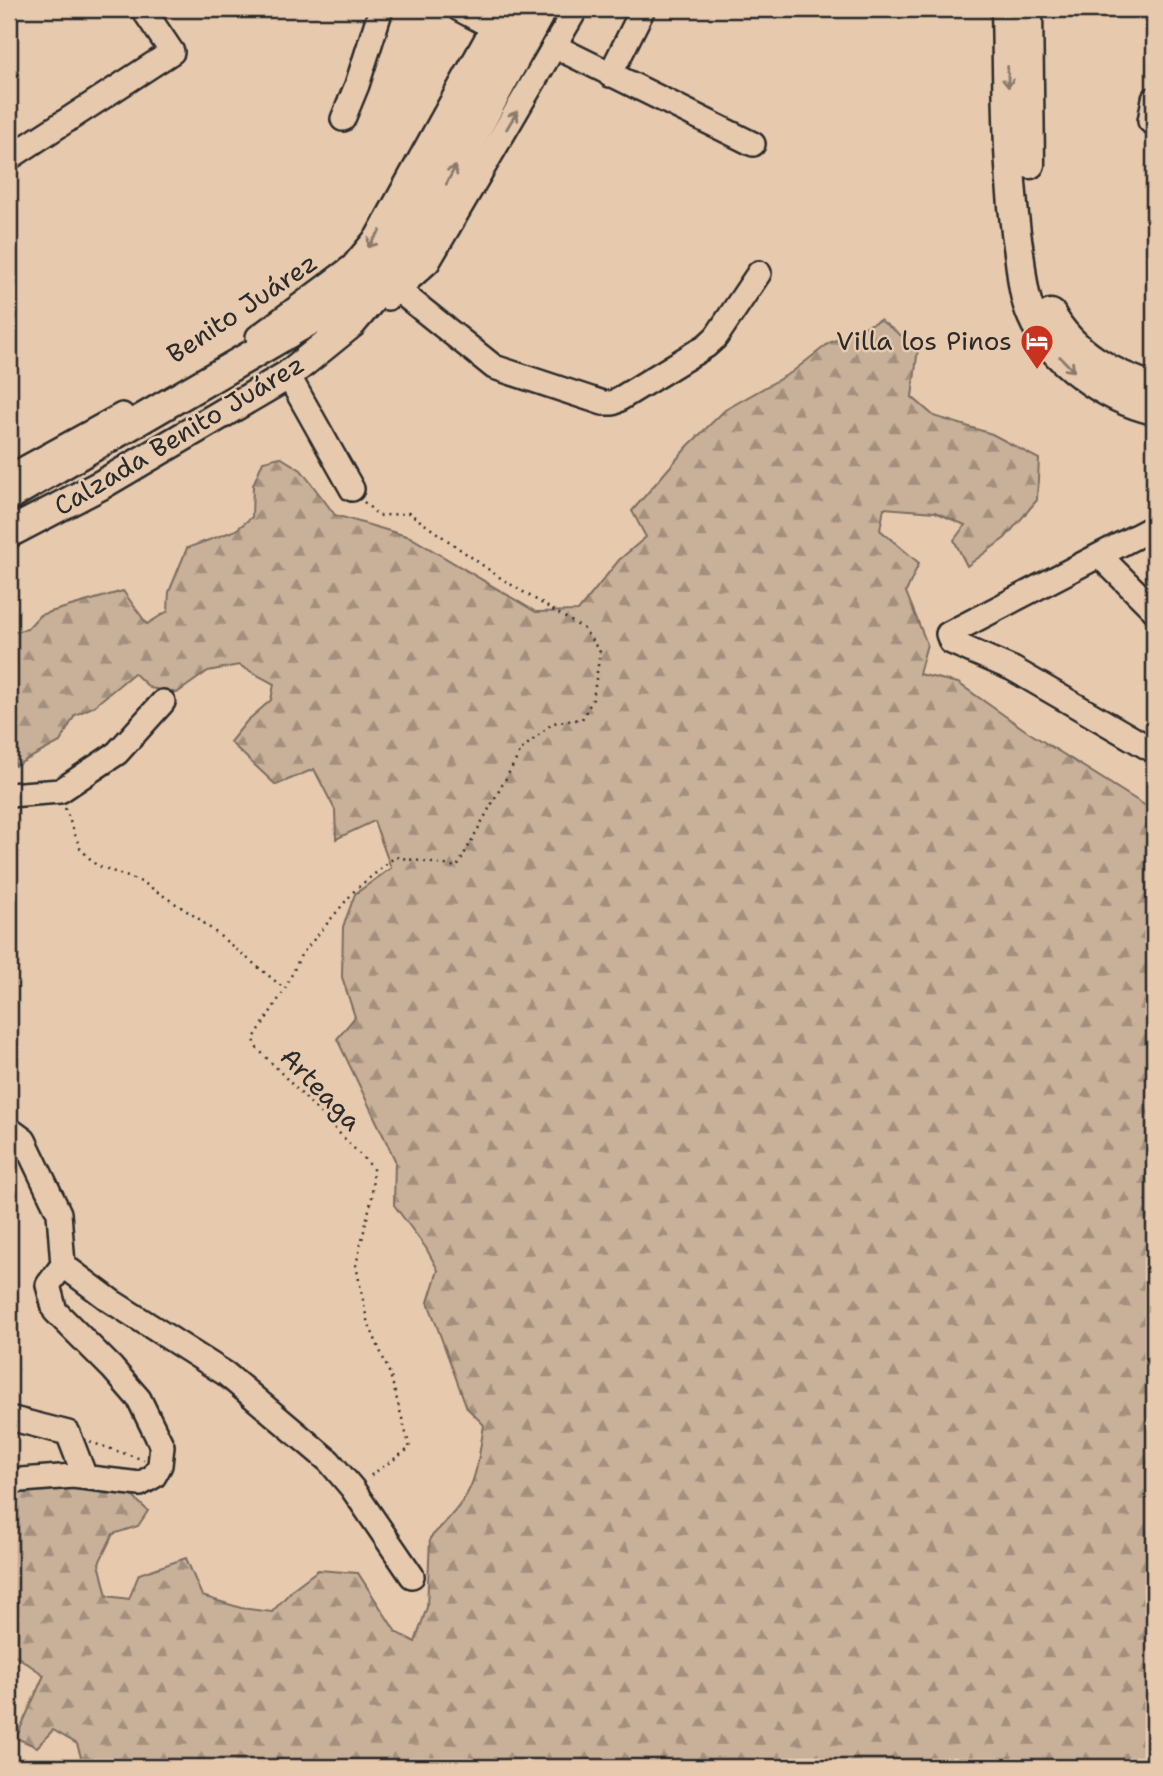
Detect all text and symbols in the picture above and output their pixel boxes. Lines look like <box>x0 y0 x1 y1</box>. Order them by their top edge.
one-way arrow <box>1001 65 1014 88</box>
one-way arrow <box>505 111 519 131</box>
one-way arrow <box>444 165 458 186</box>
one-way arrow <box>367 229 381 248</box>
street label: Benito Juárez <box>160 244 324 371</box>
hotel icon: Villa los Pinos <box>1018 322 1056 371</box>
place label: Villa los Pinos <box>836 323 1012 358</box>
street label: Calzada Benito Juárez <box>47 346 310 523</box>
one-way arrow <box>1059 355 1076 372</box>
street label: Arteaga <box>273 1039 370 1138</box>

